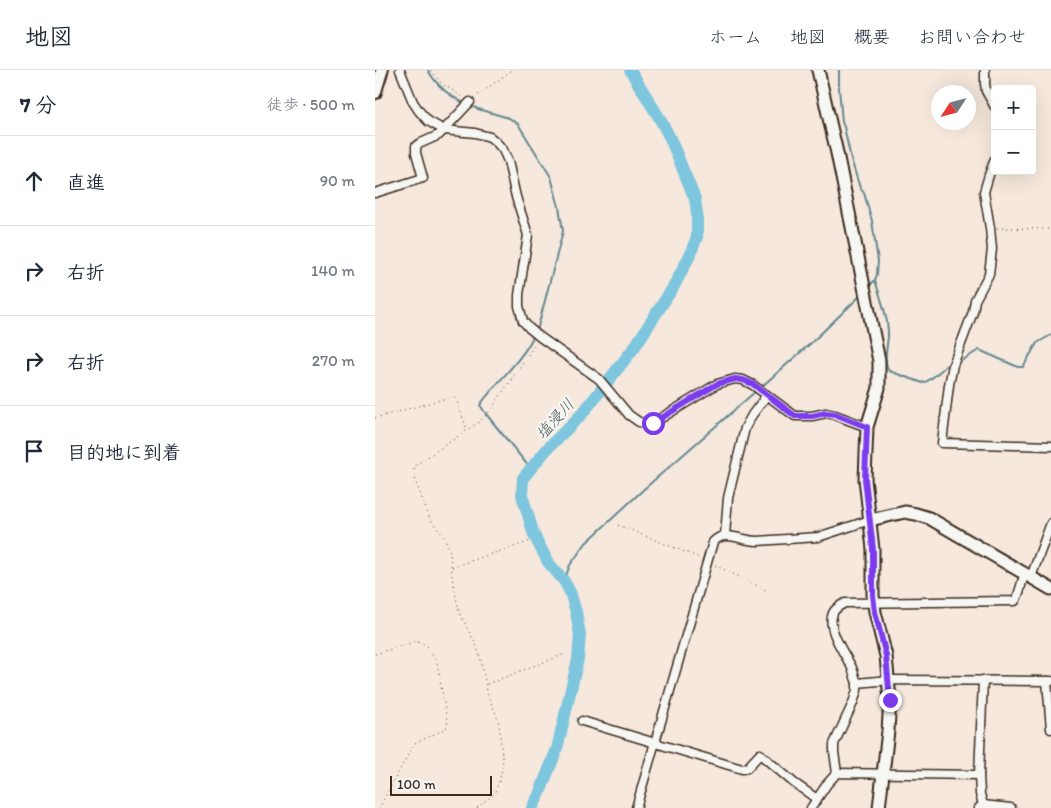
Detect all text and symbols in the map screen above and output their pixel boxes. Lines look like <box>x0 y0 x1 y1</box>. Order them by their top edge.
text: 地図 <box>25 22 73 51</box>
text: ホーム <box>709 26 762 48</box>
text: 地図 <box>790 26 826 48</box>
text: 概要 <box>854 26 890 48</box>
text: お問い合わせ <box>918 26 1026 48</box>
north arrow <box>931 85 976 130</box>
map controls <box>991 85 1036 175</box>
button: + <box>991 85 1036 130</box>
text: 7 分 <box>20 92 56 117</box>
text: 徒歩 · 500 m <box>267 95 355 114</box>
button: − <box>991 130 1036 175</box>
icon: ahead <box>20 167 48 195</box>
text: 直進 <box>67 171 105 194</box>
text: 90 m <box>320 171 355 190</box>
icon: right <box>20 257 48 285</box>
text: 右折 <box>67 261 105 284</box>
text: 140 m <box>311 261 355 280</box>
icon: right <box>20 347 48 375</box>
text: 右折 <box>67 351 105 374</box>
text: 270 m <box>312 351 355 370</box>
water label: 塩浸川 <box>532 395 578 443</box>
route start <box>642 412 665 435</box>
icon: arrive <box>20 437 48 465</box>
text: 目的地に到着 <box>67 441 181 464</box>
route end <box>879 689 902 712</box>
scale bar <box>390 773 493 796</box>
text: 100 m <box>397 776 436 793</box>

